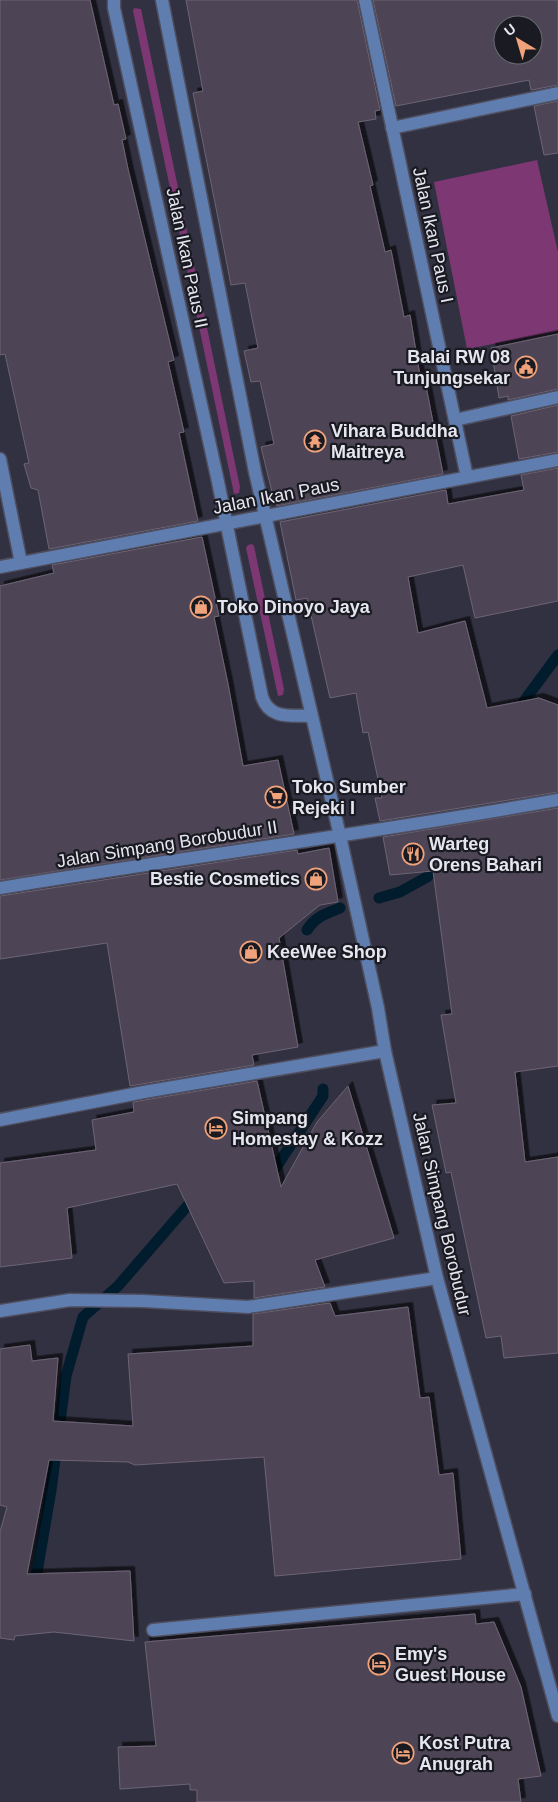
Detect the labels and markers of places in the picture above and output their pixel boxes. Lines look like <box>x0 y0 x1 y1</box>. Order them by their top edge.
place label: Balai RW 08 Tunjungsekar <box>393 347 510 388</box>
public building icon: Balai RW 08 Tunjungsekar <box>514 355 538 379</box>
place label: Vihara Buddha Maitreya <box>331 421 459 462</box>
temple icon: Vihara Buddha Maitreya <box>303 429 327 453</box>
shop icon: Toko Dinoyo Jaya <box>189 595 213 619</box>
place label: Toko Dinoyo Jaya <box>217 597 371 617</box>
place label: Toko Sumber Rejeki I <box>292 777 406 818</box>
supermarket icon: Toko Sumber Rejeki I <box>264 785 288 809</box>
place label: Warteg Orens Bahari <box>429 834 542 875</box>
restaurant icon: Warteg Orens Bahari <box>401 842 425 866</box>
shop icon: Bestie Cosmetics <box>304 867 328 891</box>
place label: Bestie Cosmetics <box>150 869 300 889</box>
shop icon: KeeWee Shop <box>239 940 263 964</box>
place label: KeeWee Shop <box>267 942 387 962</box>
place label: Simpang Homestay & Kozz <box>232 1108 383 1149</box>
hotel icon: Simpang Homestay & Kozz <box>204 1116 228 1140</box>
place label: Emy's Guest House <box>395 1644 506 1685</box>
hotel icon: Emy's Guest House <box>367 1652 391 1676</box>
place label: Kost Putra Anugrah <box>419 1733 511 1774</box>
hotel icon: Kost Putra Anugrah <box>391 1741 415 1765</box>

